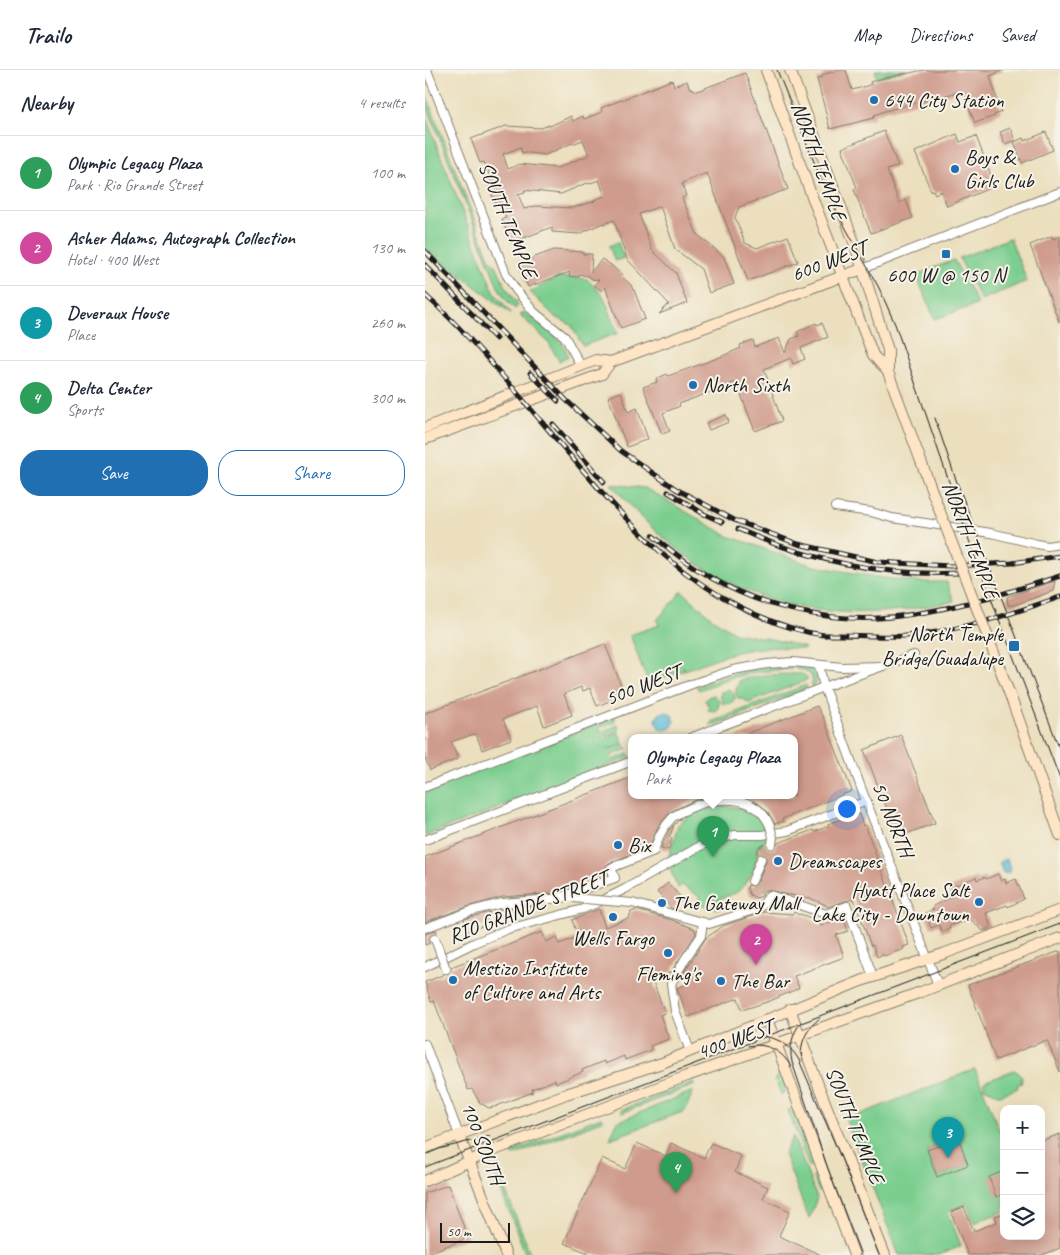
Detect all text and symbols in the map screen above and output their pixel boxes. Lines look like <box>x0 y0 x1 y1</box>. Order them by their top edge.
text: Trailo <box>25 20 71 50</box>
text: Map <box>854 24 881 46</box>
text: Directions <box>909 24 972 46</box>
text: Saved <box>1000 24 1035 46</box>
place label: 644 City Station <box>884 87 1004 113</box>
text: Nearby <box>20 90 73 116</box>
text: 4 results <box>358 93 405 113</box>
marker: 644 City Station <box>868 94 880 106</box>
street label: NORTH TEMPLE <box>786 98 853 226</box>
place label: Boys & Girls Club <box>965 144 1035 194</box>
text: Olympic Legacy Plaza <box>67 151 202 175</box>
street label: SOUTH TEMPLE <box>473 158 544 285</box>
text: 1 <box>32 163 40 183</box>
text: 100 m <box>371 163 405 183</box>
marker: Boys & Girls Club <box>949 163 961 175</box>
text: Park · Rio Grande Street <box>67 175 202 195</box>
text: Asher Adams, Autograph Collection <box>67 226 295 250</box>
street label: 600 WEST <box>788 233 875 287</box>
text: 2 <box>32 238 40 258</box>
text: 130 m <box>371 238 405 258</box>
marker: 600 W @ 150 N <box>940 248 952 260</box>
text: Hotel · 400 West <box>67 250 159 270</box>
place label: 600 W @ 150 N <box>887 262 1009 288</box>
text: Deveraux House <box>67 301 168 325</box>
text: 3 <box>32 313 40 333</box>
text: 260 m <box>371 313 405 333</box>
text: Place <box>67 325 95 345</box>
place label: North Sixth <box>703 372 790 398</box>
text: Delta Center <box>67 376 151 400</box>
marker: North Sixth <box>687 379 699 391</box>
text: 4 <box>32 388 40 408</box>
text: 300 m <box>371 388 405 408</box>
text: Sports <box>67 400 103 420</box>
button: Save <box>20 450 208 496</box>
button: Share <box>218 450 405 496</box>
street label: NORTH TEMPLE <box>937 478 1006 605</box>
place label: North Temple Bridge/Guadalupe <box>882 621 1004 671</box>
marker: North Temple Bridge/Guadalupe <box>1007 639 1021 653</box>
street label: 500 WEST <box>602 657 689 711</box>
popup <box>628 734 798 799</box>
text: Olympic Legacy Plaza <box>646 745 780 769</box>
text: Park <box>646 769 671 789</box>
street label: 50 NORTH <box>866 778 921 863</box>
your location <box>834 796 860 822</box>
pin: 1 <box>697 816 729 857</box>
place label: Bix <box>628 832 652 858</box>
marker: Bix <box>612 839 624 851</box>
place label: Dreamscapes <box>788 848 883 874</box>
marker: Dreamscapes <box>772 855 784 867</box>
street label: RIO GRANDE STREET <box>445 863 616 949</box>
place label: Hyatt Place Salt Lake City - Downtown <box>812 877 971 927</box>
place label: The Gateway Mall <box>672 890 802 916</box>
marker: Hyatt Place Salt Lake City - Downtown <box>973 896 985 908</box>
marker: The Gateway Mall <box>656 897 668 909</box>
marker: Wells Fargo <box>607 911 619 923</box>
pin: 2 <box>740 924 772 965</box>
place label: Wells Fargo <box>572 925 655 951</box>
marker: Fleming's <box>662 947 674 959</box>
place label: Mestizo Institute of Culture and Arts <box>463 955 602 1005</box>
place label: Fleming's <box>636 961 702 987</box>
place label: The Bar <box>731 968 791 994</box>
marker: Mestizo Institute of Culture and Arts <box>447 974 459 986</box>
marker: The Bar <box>715 975 727 987</box>
street label: 400 WEST <box>694 1011 782 1065</box>
street label: SOUTH TEMPLE <box>820 1063 891 1190</box>
street label: 100 SOUTH <box>455 1098 512 1191</box>
map controls <box>1000 1105 1045 1240</box>
button: + <box>1000 1105 1045 1150</box>
pin: 3 <box>932 1117 964 1158</box>
button: − <box>1000 1150 1045 1195</box>
pin: 4 <box>660 1152 692 1193</box>
button: layers <box>1000 1195 1045 1240</box>
scale bar <box>440 1220 510 1243</box>
text: 50 m <box>447 1223 471 1240</box>

